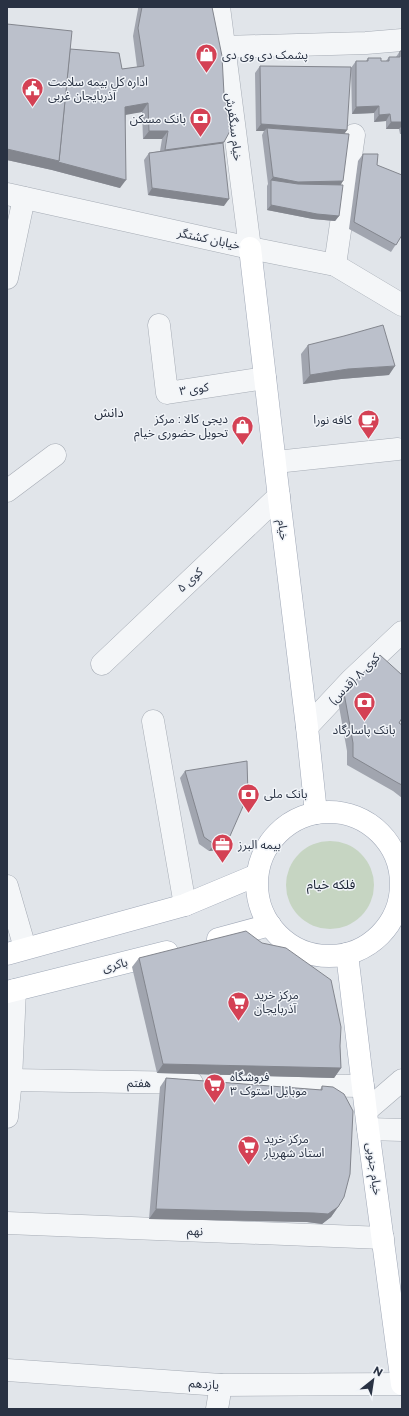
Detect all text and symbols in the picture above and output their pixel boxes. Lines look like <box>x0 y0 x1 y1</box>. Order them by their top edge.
shop icon: پشمک دی وی دی <box>193 42 219 75</box>
place label: پشمک دی وی دی <box>222 47 308 63</box>
place label: اداره کل بیمه سلامت آذربایجان غربی <box>48 74 148 103</box>
public building icon: اداره کل بیمه سلامت آذربایجان غربی <box>20 76 46 109</box>
street label: خیام سنگفرش <box>221 92 246 162</box>
bank icon: بانک مسکن <box>188 106 214 139</box>
place label: بانک مسکن <box>130 111 186 126</box>
street label: خیابان کشتگر <box>175 224 242 253</box>
street label: کوی ۳ <box>178 379 211 398</box>
district label: دانش <box>94 404 124 421</box>
cafe icon: کافه نورا <box>355 407 381 440</box>
place label: دیجی کالا : مرکز تحویل حضوری خیام <box>134 411 228 442</box>
place label: کافه نورا <box>313 412 353 427</box>
shop icon: دیجی کالا : مرکز تحویل حضوری خیام <box>230 413 256 446</box>
street label: خیام <box>273 519 292 541</box>
street label: کوی ۵ <box>174 563 206 595</box>
street label: کوی ۸ (قدس) <box>325 649 383 708</box>
bank icon: بانک پاسارگاد <box>351 690 377 723</box>
place label: بانک پاسارگاد <box>333 722 395 738</box>
bank icon: بانک ملی <box>236 781 262 814</box>
place label: بانک ملی <box>264 786 308 801</box>
office icon: بیمه البرز <box>210 832 236 865</box>
place label: بیمه البرز <box>237 837 281 852</box>
district label: فلکه خیام <box>307 876 355 894</box>
street label: باکری <box>101 954 129 975</box>
place label: مرکز خرید آذربایجان <box>254 987 299 1016</box>
supermarket icon: مرکز خرید آذربایجان <box>225 989 251 1022</box>
place label: فروشگاه موبایل استوک ۳ <box>230 1069 307 1098</box>
supermarket icon: فروشگاه موبایل استوک ۳ <box>202 1071 228 1104</box>
street label: هفتم <box>127 1075 151 1092</box>
place label: مرکز خرید استاد شهریار <box>263 1131 325 1160</box>
supermarket icon: مرکز خرید استاد شهریار <box>236 1133 262 1166</box>
street label: خیام جنوبی <box>361 1142 386 1196</box>
street label: نهم <box>187 1223 203 1240</box>
north arrow <box>353 1360 393 1400</box>
text: N <box>371 1363 385 1380</box>
street label: یازدهم <box>188 1375 220 1394</box>

